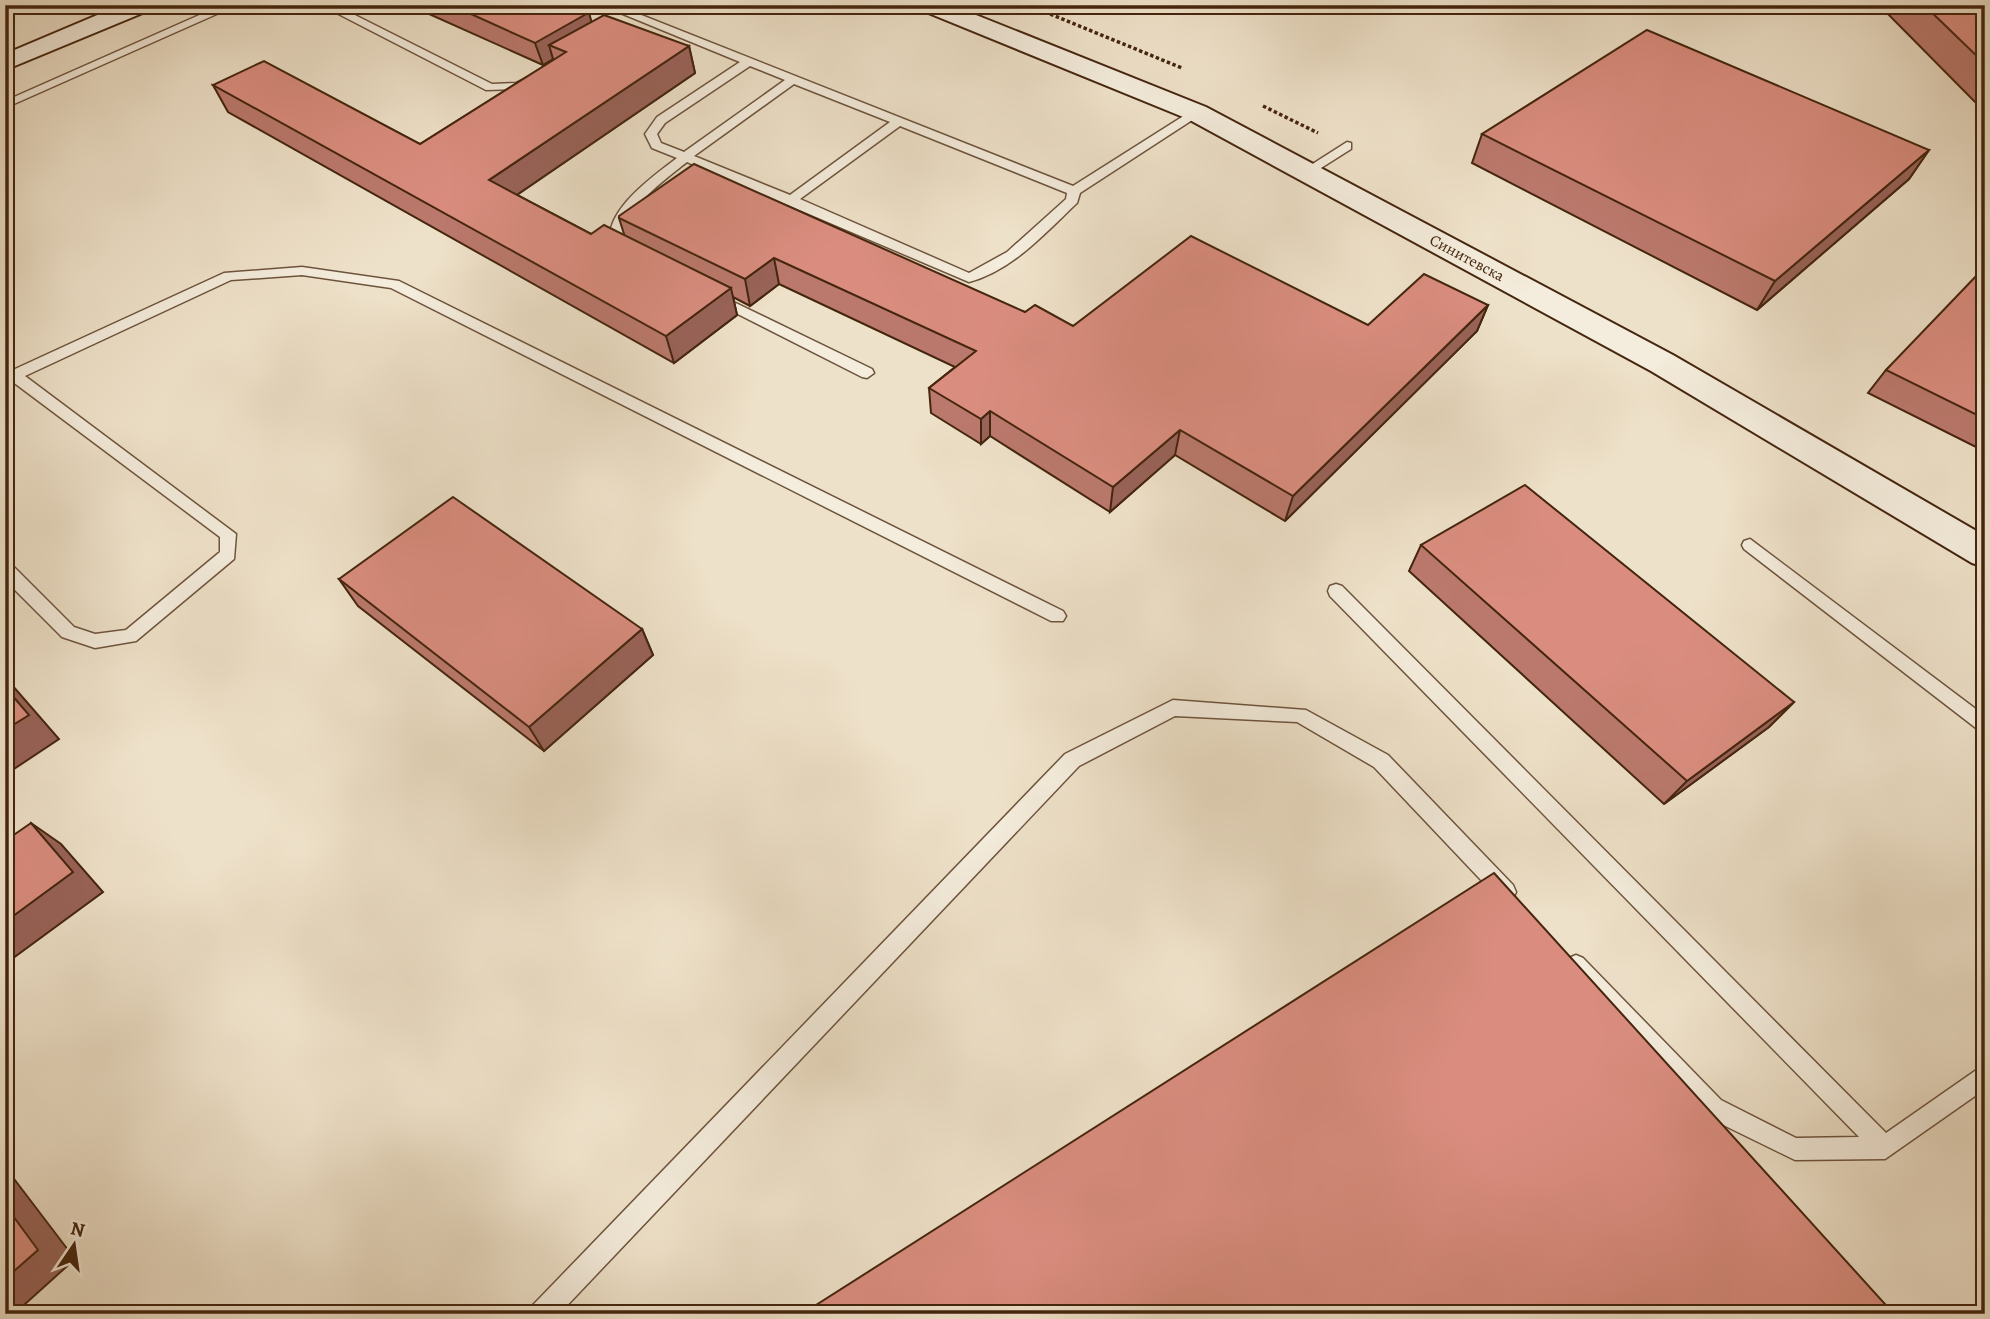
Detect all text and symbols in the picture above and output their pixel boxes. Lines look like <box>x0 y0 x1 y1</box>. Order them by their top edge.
street label: Синитевска <box>1426 229 1509 287</box>
north arrow <box>38 1210 108 1280</box>
text: N <box>68 1215 87 1244</box>

